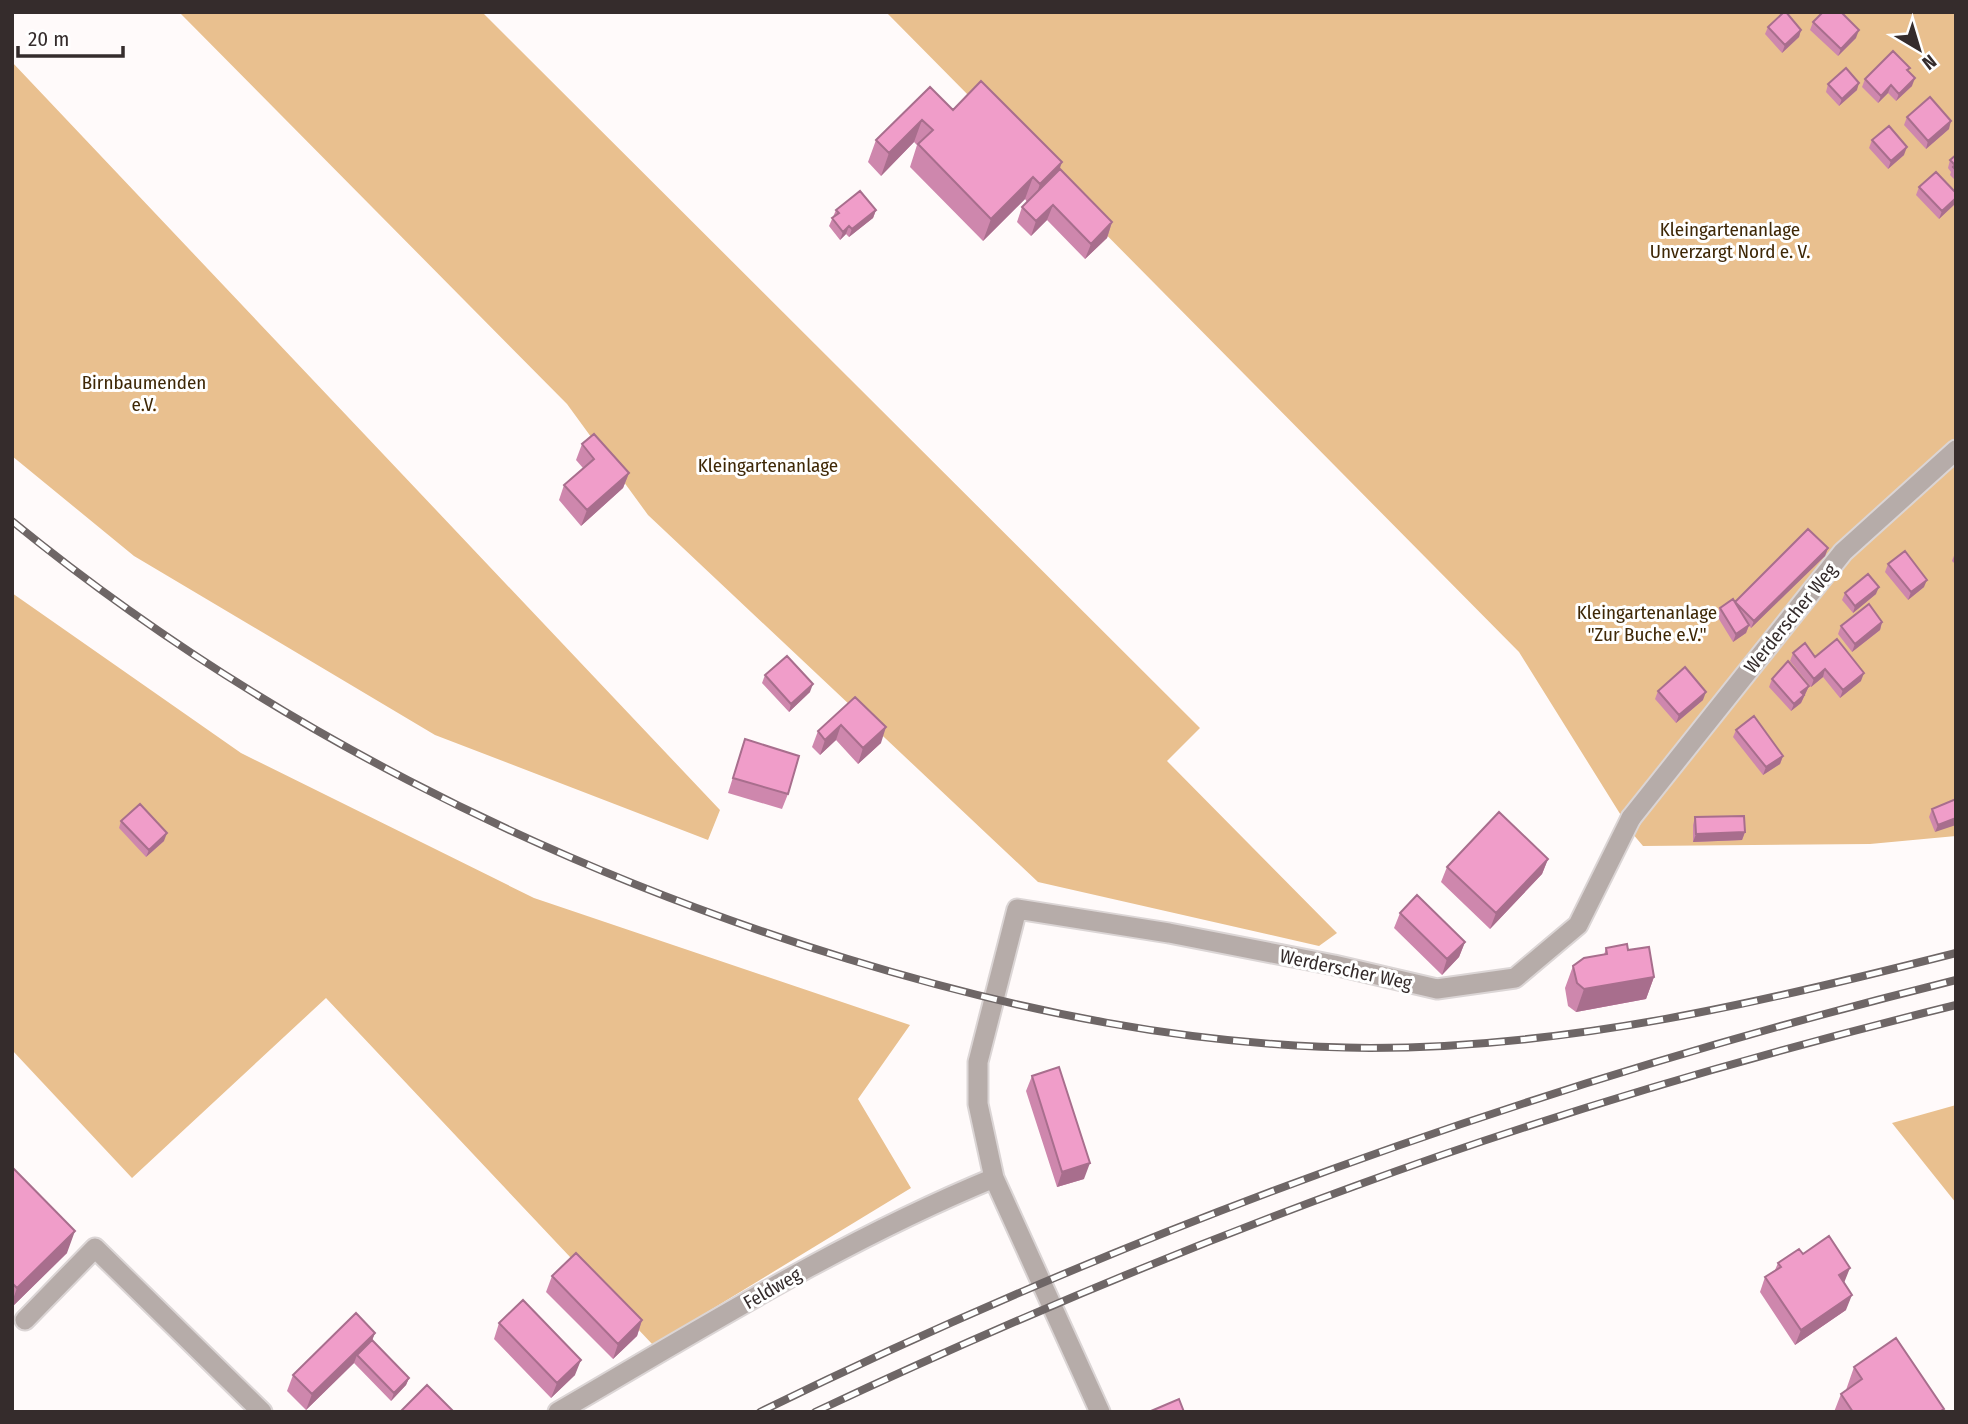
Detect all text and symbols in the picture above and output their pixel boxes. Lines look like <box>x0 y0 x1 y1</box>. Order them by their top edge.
scale bar <box>18 14 122 58</box>
north arrow <box>1884 14 1954 84</box>
text: 20 m <box>28 26 69 52</box>
text: N <box>1918 49 1941 75</box>
park label: Kleingartenanlage Unverzargt Nord e. V. <box>1650 218 1810 263</box>
park label: Birnbaumenden e.V. <box>82 371 206 416</box>
park label: Kleingartenanlage <box>698 454 838 477</box>
street label: Werderscher Weg <box>1739 559 1842 678</box>
park label: Kleingartenanlage "Zur Buche e.V." <box>1577 601 1717 646</box>
street label: Werderscher Weg <box>1278 944 1414 995</box>
street label: Feldweg <box>739 1263 805 1314</box>

